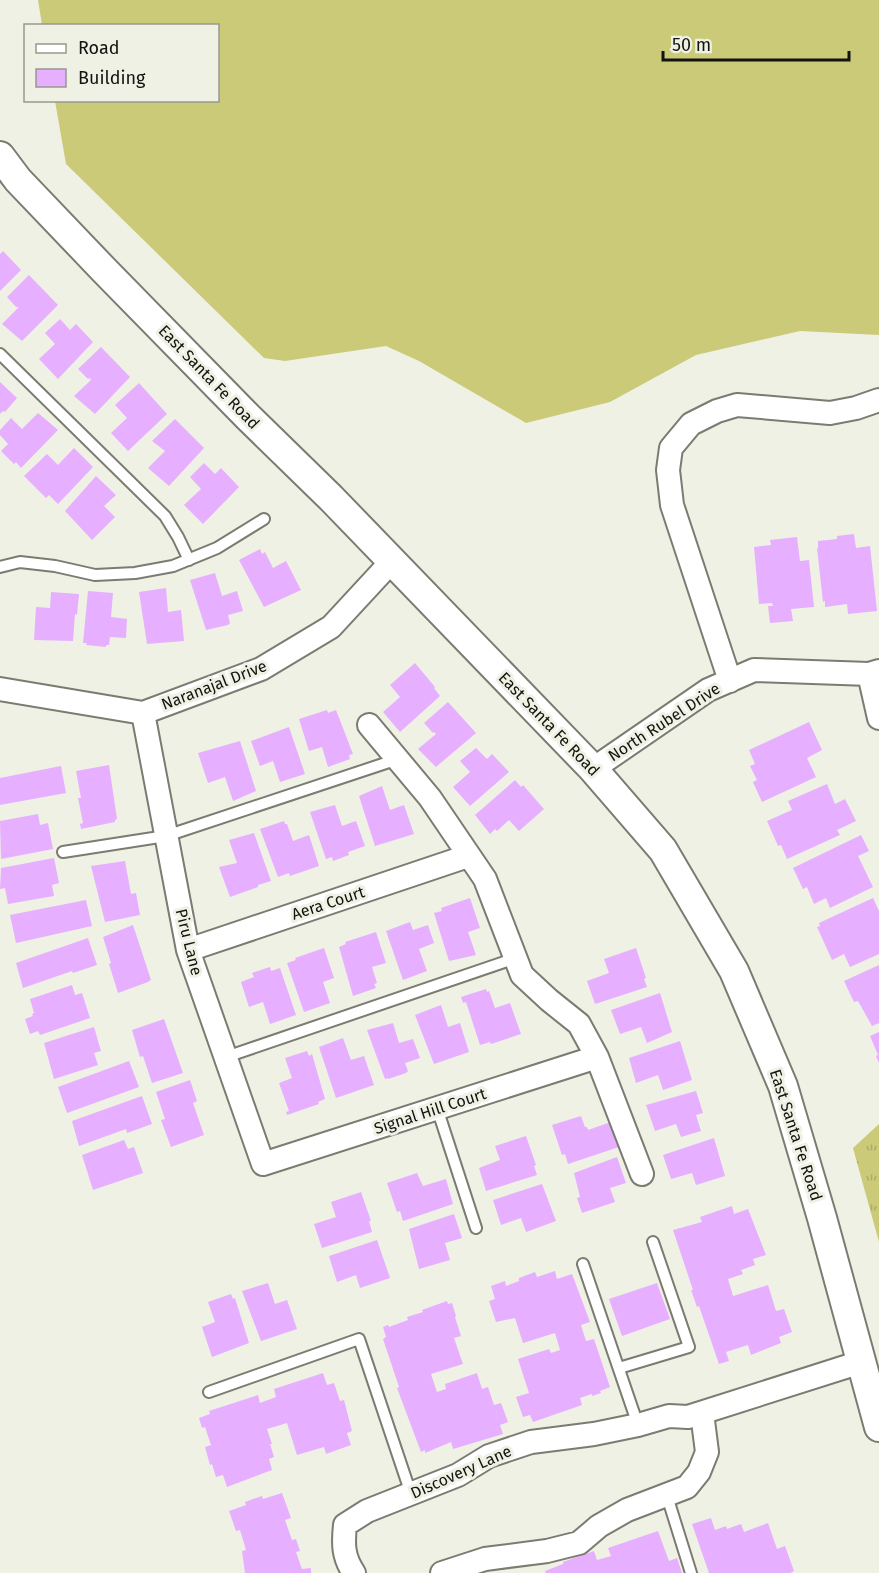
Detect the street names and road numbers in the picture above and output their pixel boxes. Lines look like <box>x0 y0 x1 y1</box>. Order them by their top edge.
street label: East Santa Fe Road <box>155 321 263 433</box>
street label: Naranajal Drive <box>159 656 269 714</box>
street label: East Santa Fe Road <box>495 668 603 780</box>
street label: North Rubel Drive <box>605 679 723 765</box>
street label: Aera Court <box>289 882 367 924</box>
street label: Piru Lane <box>172 907 206 977</box>
street label: East Santa Fe Road <box>766 1067 826 1203</box>
street label: Signal Hill Court <box>372 1084 489 1138</box>
street label: Discovery Lane <box>408 1441 514 1503</box>

